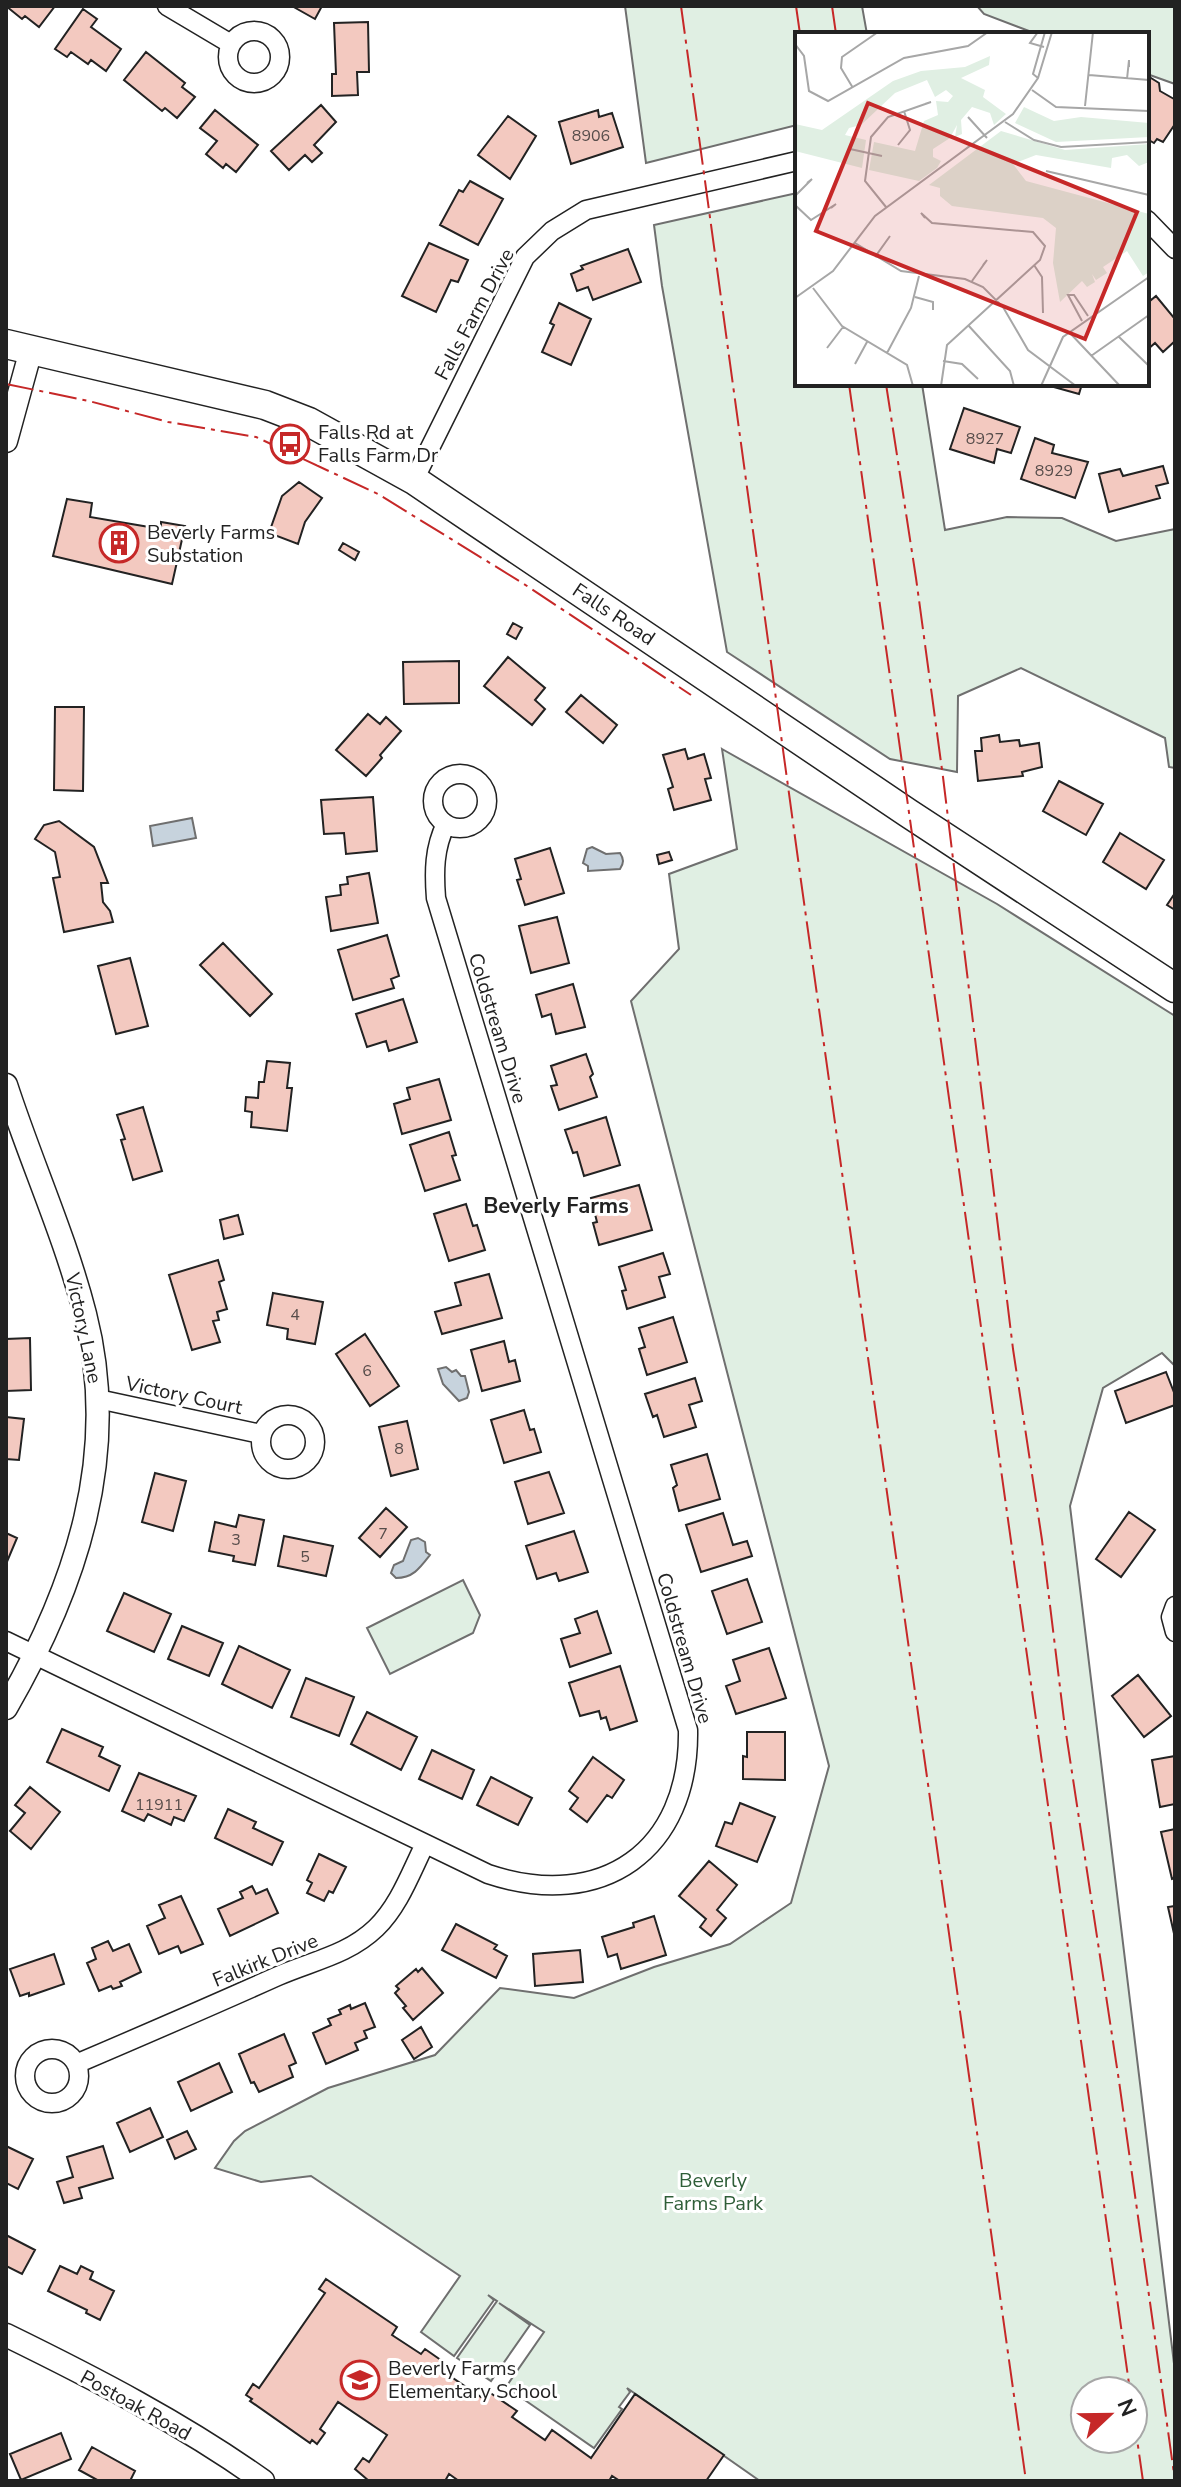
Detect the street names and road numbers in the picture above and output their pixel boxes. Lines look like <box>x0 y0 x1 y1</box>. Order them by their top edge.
street label: Falls Farm Drive <box>428 244 521 385</box>
street label: Falls Road <box>567 577 660 652</box>
street label: Coldstream Drive <box>462 950 533 1107</box>
street label: Victory Lane <box>58 1269 108 1386</box>
street label: Victory Court <box>122 1370 246 1421</box>
street label: Coldstream Drive <box>650 1570 719 1727</box>
street label: Falkirk Drive <box>208 1927 322 1994</box>
street label: Postoak Road <box>75 2364 196 2447</box>

